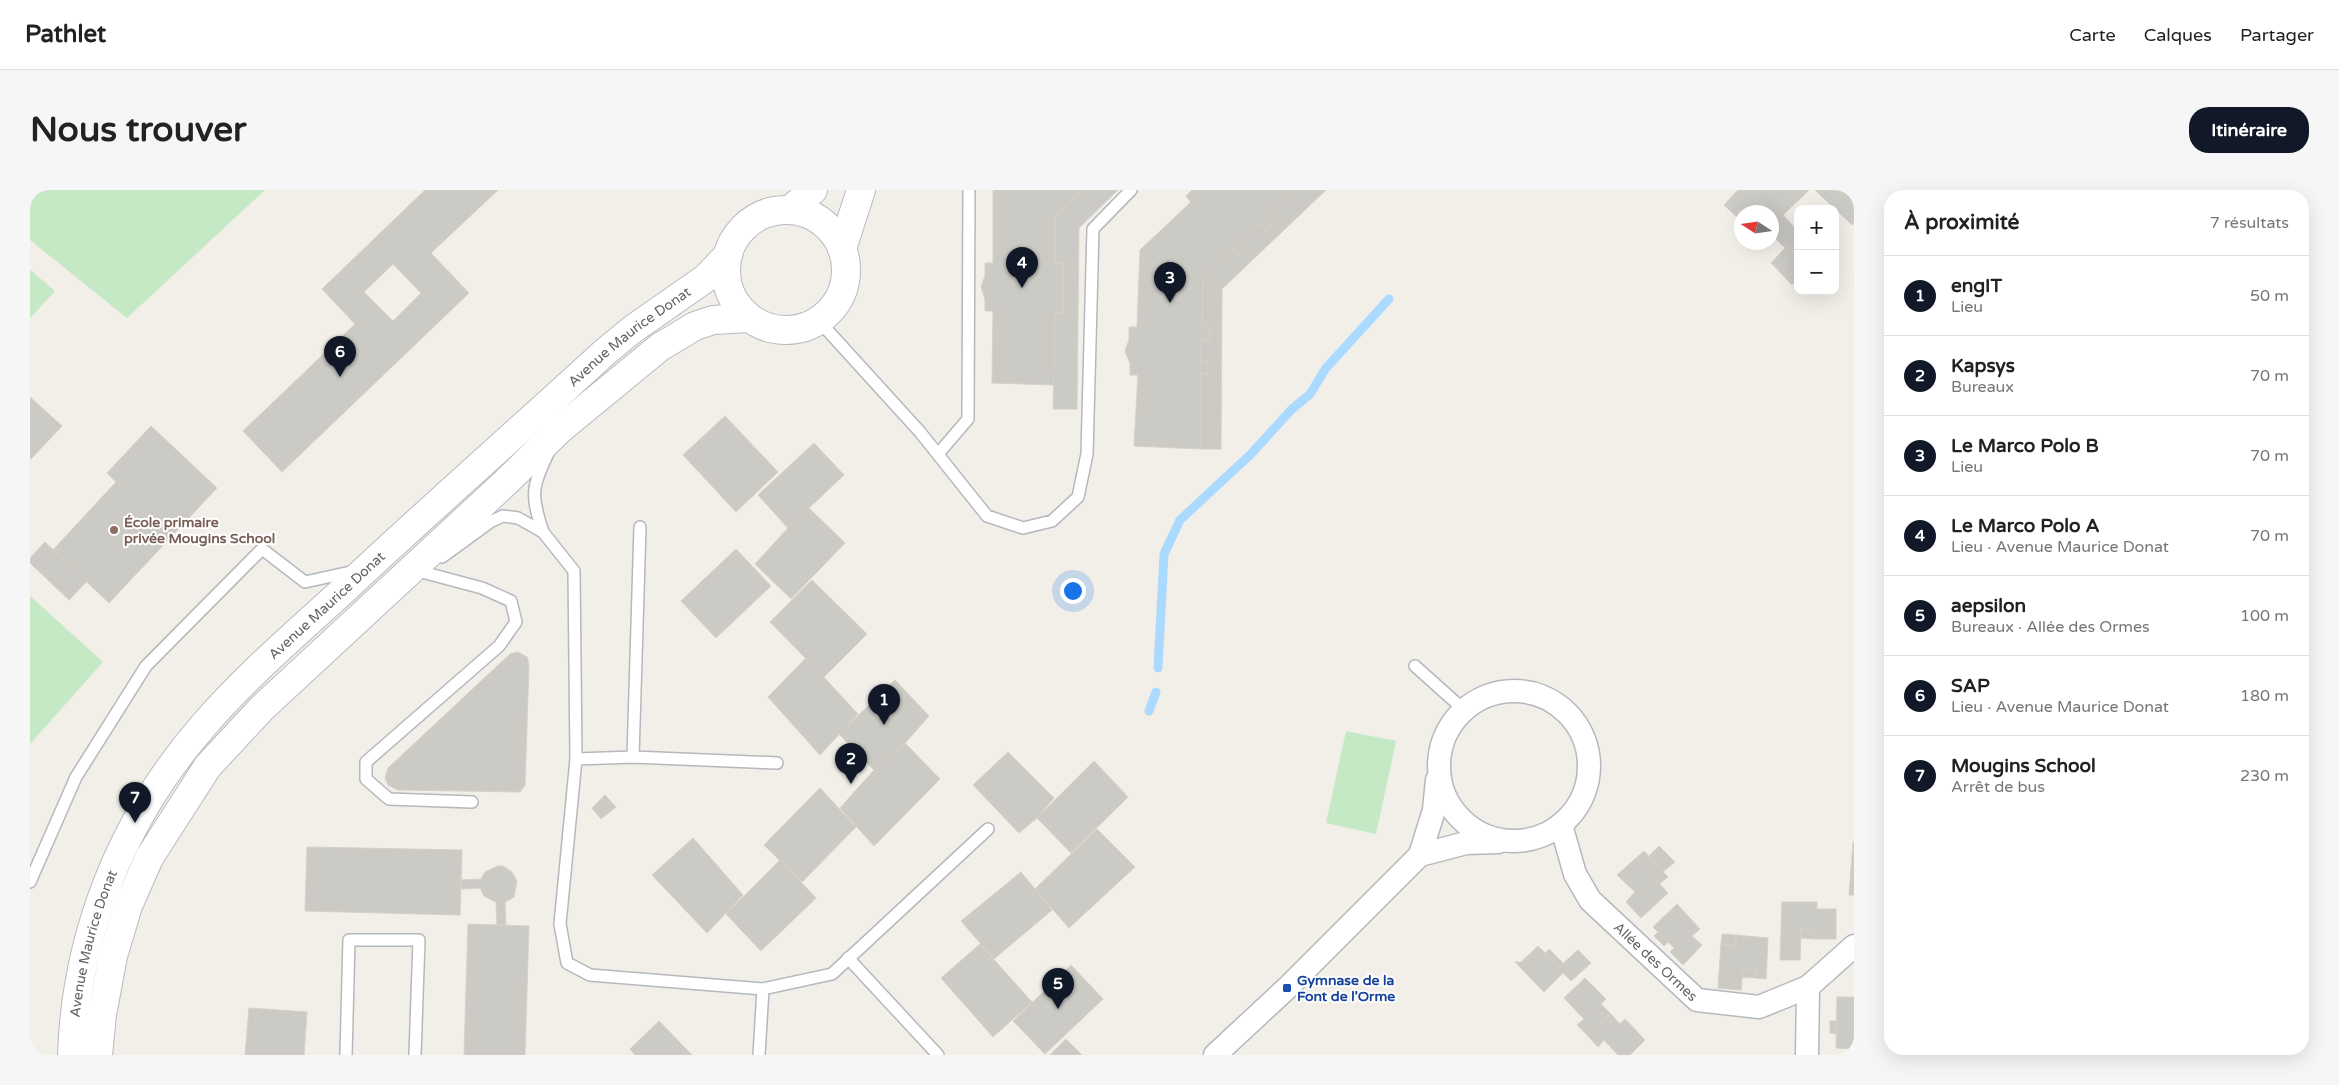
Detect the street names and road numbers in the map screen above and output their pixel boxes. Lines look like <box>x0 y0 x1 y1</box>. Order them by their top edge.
street label: Avenue Maurice Donat <box>565 283 695 390</box>
street label: Avenue Maurice Donat <box>265 548 389 663</box>
street label: Avenue Maurice Donat <box>67 867 121 1018</box>
street label: Allée des Ormes <box>1610 919 1701 1005</box>

